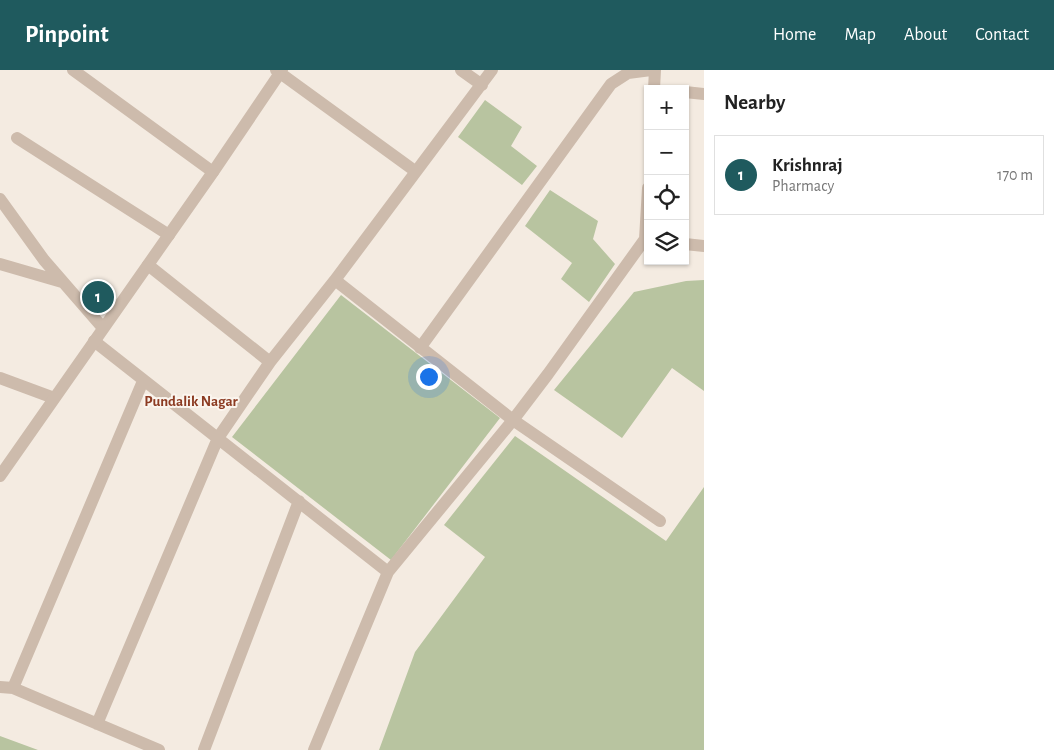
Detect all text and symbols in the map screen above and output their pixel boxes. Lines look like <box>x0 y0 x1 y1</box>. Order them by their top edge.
text: Pinpoint <box>25 23 109 47</box>
text: Home <box>773 26 816 44</box>
text: Map <box>844 26 876 44</box>
text: About <box>904 26 947 44</box>
text: Contact <box>975 26 1029 44</box>
map controls <box>644 85 689 265</box>
button: + <box>644 85 689 130</box>
text: Nearby <box>724 92 785 113</box>
button: − <box>644 130 689 175</box>
text: Krishnraj <box>772 156 843 175</box>
text: 1 <box>738 167 744 183</box>
text: 170 m <box>997 167 1033 183</box>
button: locate <box>644 175 689 220</box>
text: Pharmacy <box>772 178 834 194</box>
button: layers <box>644 220 689 265</box>
pin: 1 <box>82 278 114 316</box>
your location <box>416 364 442 390</box>
district label: Pundalik Nagar <box>144 394 239 409</box>

